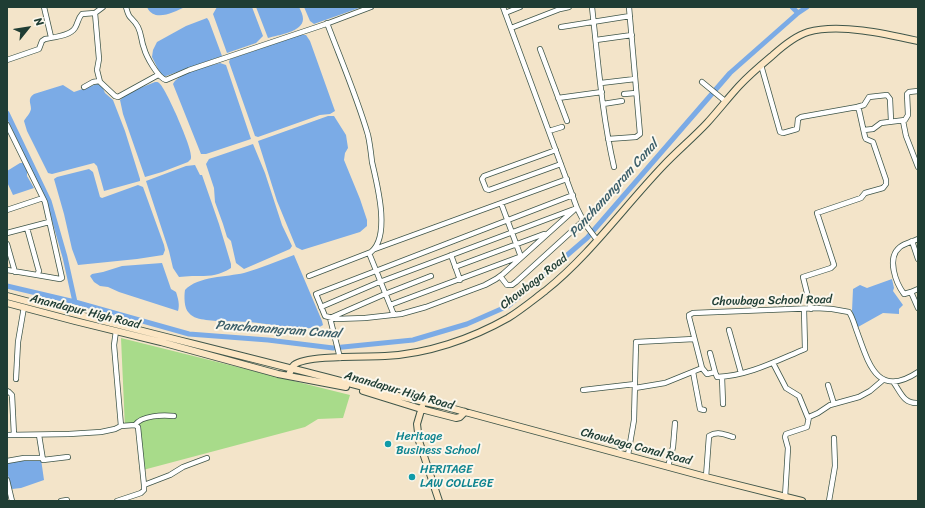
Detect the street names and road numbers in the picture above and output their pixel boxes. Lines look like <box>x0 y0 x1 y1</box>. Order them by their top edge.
street label: Chowbaga Road <box>497 251 571 313</box>
street label: Anandapur High Road <box>28 291 142 333</box>
street label: Chowbaga School Road <box>712 293 832 309</box>
street label: Anandapur High Road <box>343 369 455 413</box>
street label: Chowbaga Canal Road <box>579 425 693 469</box>

